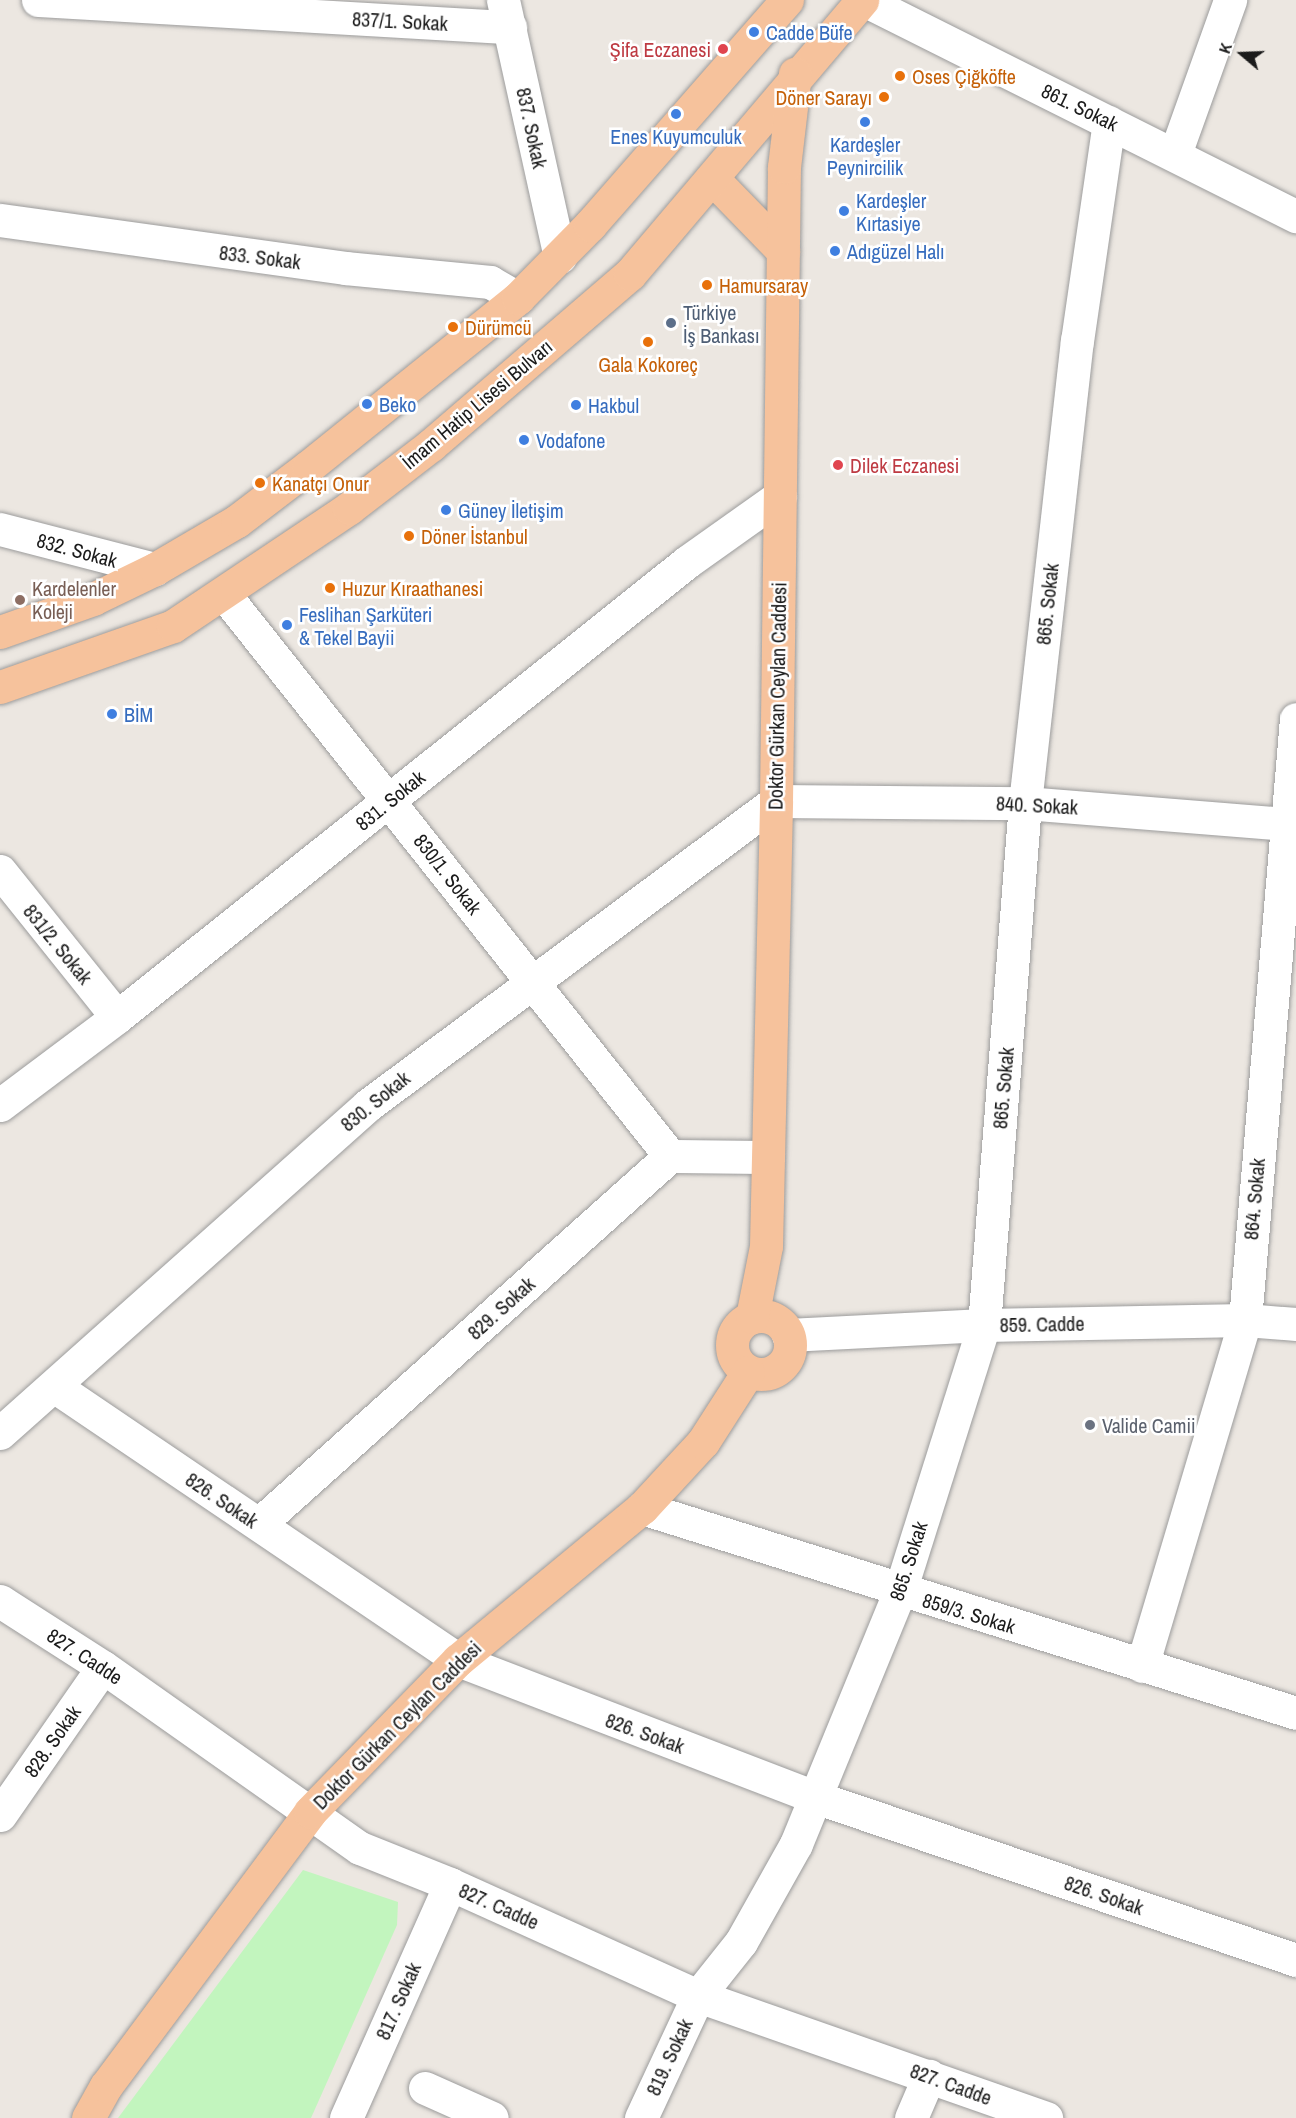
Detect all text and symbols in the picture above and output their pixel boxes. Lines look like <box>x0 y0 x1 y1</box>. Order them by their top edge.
street label: 837/1. Sokak <box>352 7 448 35</box>
place label: Cadde Büfe <box>766 20 853 44</box>
north arrow <box>1212 24 1272 84</box>
marker: Cadde Büfe <box>747 25 761 39</box>
place label: Şifa Eczanesi <box>610 37 711 61</box>
text: K <box>1213 40 1237 56</box>
marker: Şifa Eczanesi <box>716 42 730 56</box>
place label: Oses Çiğköfte <box>912 64 1016 88</box>
marker: Oses Çiğköfte <box>893 69 907 83</box>
street label: 861. Sokak <box>1038 78 1122 136</box>
street label: 837. Sokak <box>512 85 552 171</box>
place label: Döner Sarayı <box>775 85 872 109</box>
marker: Döner Sarayı <box>877 90 891 104</box>
marker: Enes Kuyumculuk <box>669 107 683 121</box>
marker: Kardeşler Peynircilik <box>858 115 872 129</box>
place label: Enes Kuyumculuk <box>610 124 742 148</box>
place label: Kardeşler Peynircilik <box>827 132 903 179</box>
place label: Kardeşler Kırtasiye <box>856 188 926 235</box>
marker: Kardeşler Kırtasiye <box>837 204 851 218</box>
place label: Adıgüzel Halı <box>847 239 945 263</box>
street label: 833. Sokak <box>218 240 302 274</box>
marker: Adıgüzel Halı <box>828 244 842 258</box>
place label: Hamursaray <box>719 273 808 297</box>
marker: Hamursaray <box>700 278 714 292</box>
place label: Türkiye İş Bankası <box>683 300 760 347</box>
place label: Dürümcü <box>465 315 532 339</box>
marker: Türkiye İş Bankası <box>664 316 678 330</box>
marker: Dürümcü <box>446 320 460 334</box>
street label: İmam Hatip Lisesi Bulvarı <box>397 334 557 474</box>
marker: Gala Kokoreç <box>641 335 655 349</box>
place label: Gala Kokoreç <box>598 352 698 376</box>
place label: Beko <box>379 392 416 416</box>
place label: Hakbul <box>588 393 639 417</box>
marker: Beko <box>360 397 374 411</box>
marker: Hakbul <box>569 398 583 412</box>
place label: Vodafone <box>536 428 605 452</box>
marker: Vodafone <box>517 433 531 447</box>
place label: Dilek Eczanesi <box>850 453 959 477</box>
marker: Dilek Eczanesi <box>831 458 845 472</box>
place label: Kanatçı Onur <box>272 471 369 495</box>
marker: Kanatçı Onur <box>253 476 267 490</box>
place label: Güney İletişim <box>458 498 564 522</box>
marker: Güney İletişim <box>439 503 453 517</box>
place label: Döner İstanbul <box>421 524 528 548</box>
street label: 832. Sokak <box>34 528 120 572</box>
marker: Döner İstanbul <box>402 529 416 543</box>
street label: 865. Sokak <box>1031 562 1063 646</box>
place label: Kardelenler Koleji <box>32 576 116 623</box>
place label: Huzur Kıraathanesi <box>342 576 483 600</box>
marker: Huzur Kıraathanesi <box>323 581 337 595</box>
street label: Doktor Gürkan Ceylan Caddesi <box>763 582 791 810</box>
marker: Kardelenler Koleji <box>13 593 27 607</box>
place label: Feslihan Şarküteri & Tekel Bayii <box>299 602 432 649</box>
marker: Feslihan Şarküteri & Tekel Bayii <box>280 618 294 632</box>
place label: BİM <box>124 702 153 726</box>
marker: BİM <box>105 707 119 721</box>
street label: 831. Sokak <box>351 765 429 835</box>
street label: 840. Sokak <box>995 791 1079 819</box>
street label: 830/1. Sokak <box>409 829 487 919</box>
street label: 831/2. Sokak <box>19 899 97 989</box>
street label: 865. Sokak <box>987 1046 1019 1130</box>
street label: 830. Sokak <box>336 1066 414 1136</box>
street label: 864. Sokak <box>1238 1157 1270 1241</box>
street label: 829. Sokak <box>462 1272 540 1344</box>
street label: 859. Cadde <box>999 1311 1085 1337</box>
place label: Valide Camii <box>1102 1413 1196 1437</box>
marker: Valide Camii <box>1083 1418 1097 1432</box>
street label: 826. Sokak <box>181 1467 263 1533</box>
street label: 865. Sokak <box>884 1518 932 1604</box>
street label: 859/3. Sokak <box>920 1588 1018 1638</box>
street label: 827. Cadde <box>43 1623 127 1689</box>
street label: Doktor Gürkan Ceylan Caddesi <box>308 1636 486 1814</box>
street label: 828. Sokak <box>19 1701 85 1781</box>
street label: 826. Sokak <box>602 1708 688 1758</box>
street label: 826. Sokak <box>1061 1870 1147 1920</box>
street label: 827. Cadde <box>455 1878 543 1934</box>
street label: 817. Sokak <box>370 1959 426 2043</box>
street label: 819. Sokak <box>641 2015 697 2099</box>
street label: 827. Cadde <box>907 2058 995 2110</box>

